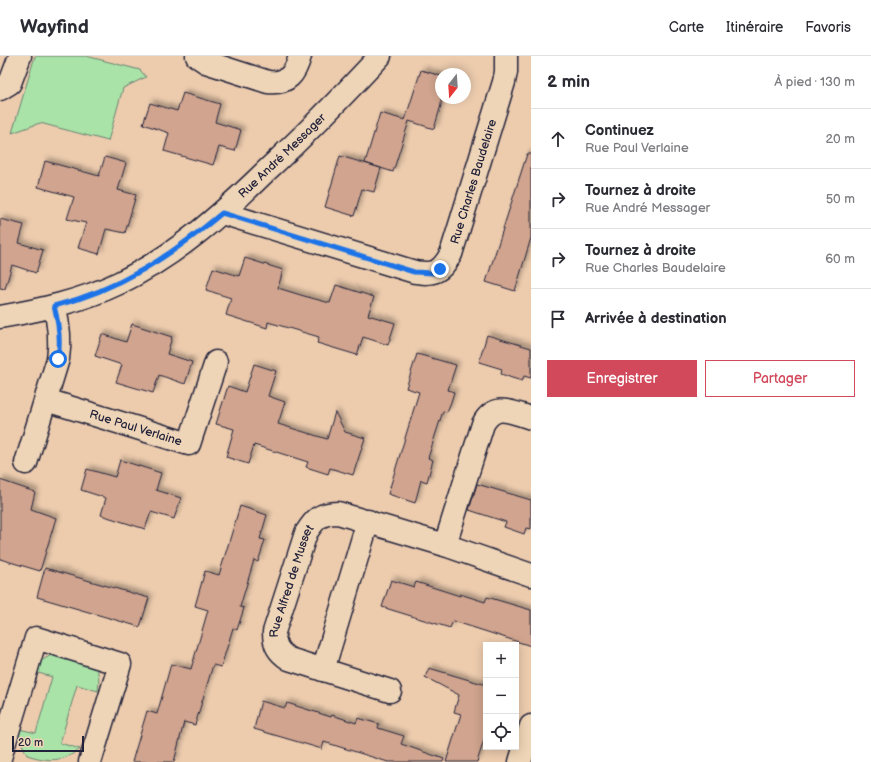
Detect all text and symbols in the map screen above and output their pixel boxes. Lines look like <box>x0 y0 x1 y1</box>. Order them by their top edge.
text: Wayfind <box>20 16 89 39</box>
text: Carte <box>669 19 704 36</box>
text: Itinéraire <box>726 19 783 36</box>
text: Favoris <box>805 19 851 36</box>
north arrow <box>435 68 471 104</box>
text: 2 min <box>547 72 590 92</box>
text: À pied · 130 m <box>774 74 855 90</box>
street label: Rue André Messager <box>235 109 329 201</box>
street label: Rue Charles Baudelaire <box>447 117 500 246</box>
text: Continuez <box>585 121 654 140</box>
icon: ahead <box>547 128 569 150</box>
text: 20 m <box>825 131 855 147</box>
text: Rue Paul Verlaine <box>585 140 689 156</box>
text: Tournez à droite <box>585 181 696 200</box>
icon: right <box>547 188 569 210</box>
text: 50 m <box>826 191 855 207</box>
text: Rue André Messager <box>585 200 710 216</box>
text: Tournez à droite <box>585 241 696 260</box>
icon: right <box>547 248 569 270</box>
text: 60 m <box>825 251 855 267</box>
route end <box>431 260 449 278</box>
text: Rue Charles Baudelaire <box>585 260 726 276</box>
icon: arrive <box>547 308 569 330</box>
text: Arrivée à destination <box>585 309 727 328</box>
route start <box>49 350 67 368</box>
button: Enregistrer <box>547 360 697 397</box>
button: Partager <box>705 360 855 397</box>
street label: Rue Paul Verlaine <box>88 406 184 449</box>
street label: Rue Alfred de Musset <box>266 521 317 638</box>
map controls <box>483 642 519 750</box>
button: + <box>483 642 519 678</box>
button: − <box>483 678 519 714</box>
button: locate <box>483 714 519 750</box>
scale bar <box>12 734 84 753</box>
text: 20 m <box>18 736 43 749</box>

